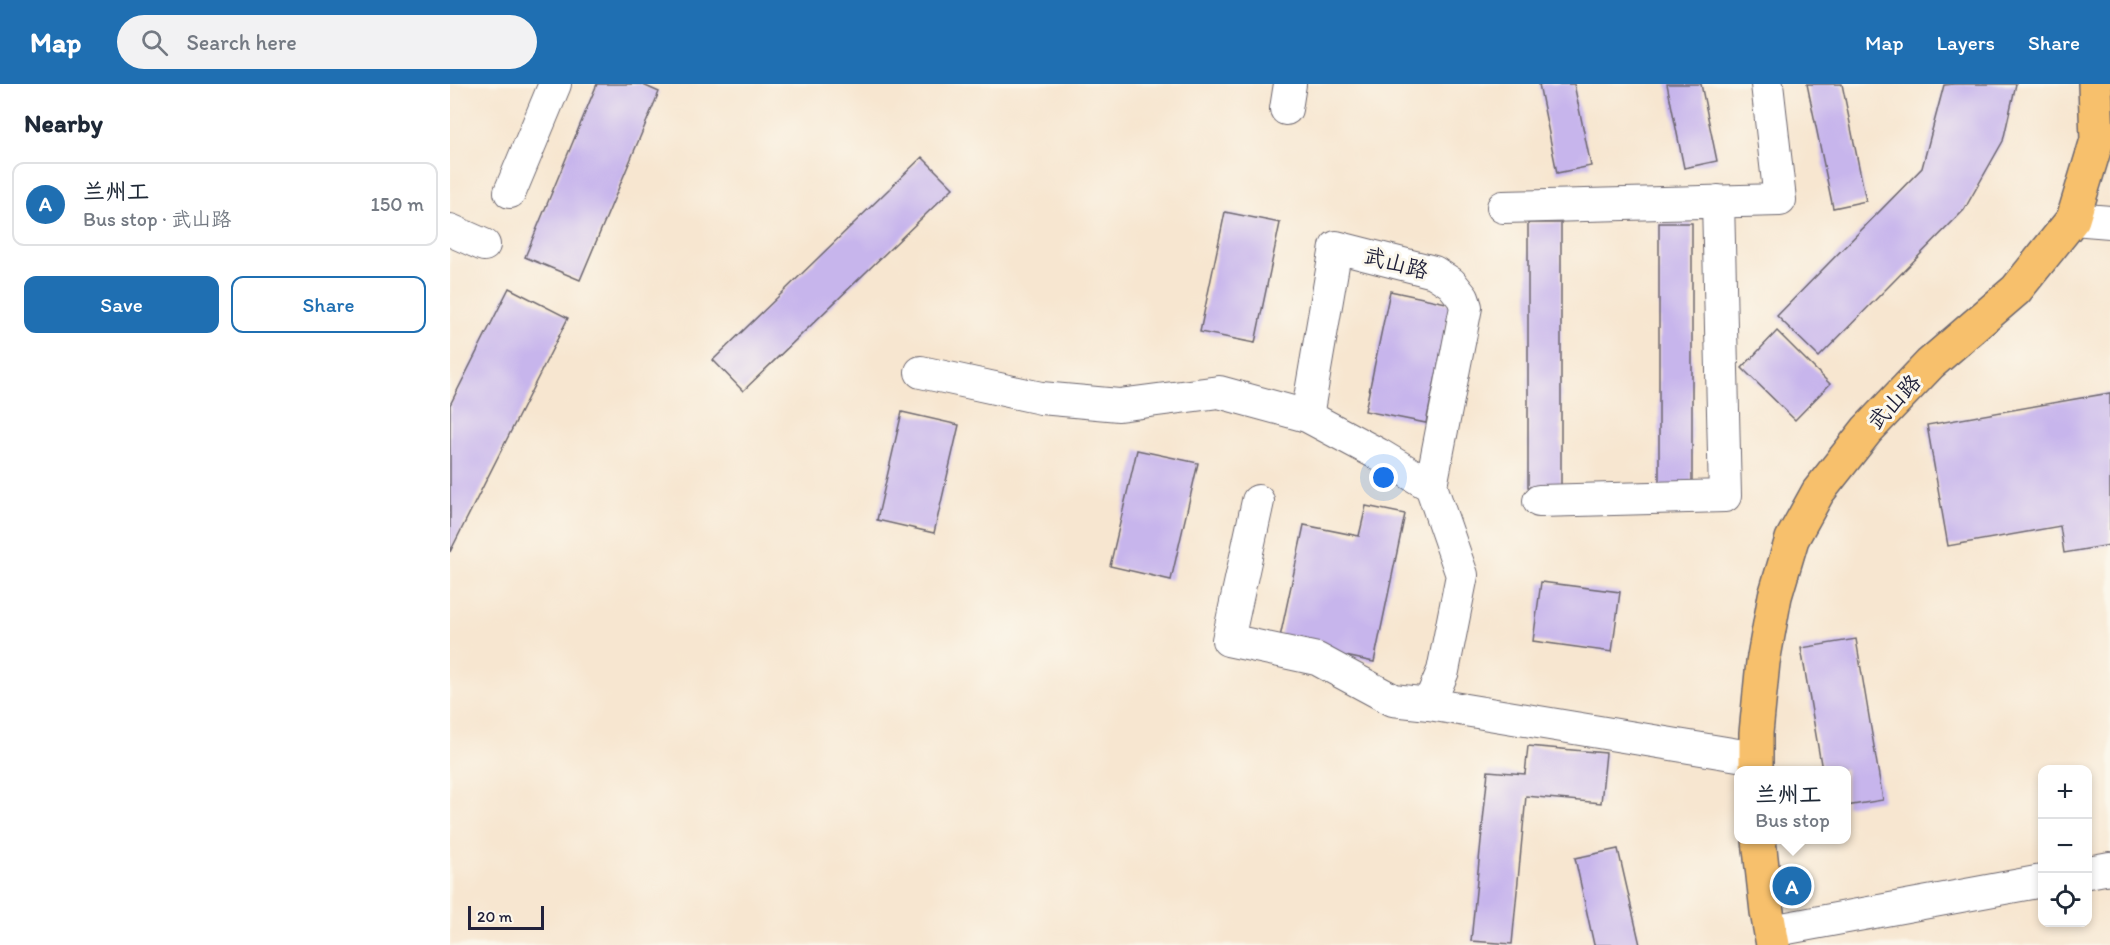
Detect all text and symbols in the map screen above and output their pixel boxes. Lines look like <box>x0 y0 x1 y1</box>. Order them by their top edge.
search box <box>117 15 537 69</box>
text: Map <box>30 25 81 59</box>
icon: search <box>138 26 171 59</box>
text: Search here <box>186 29 297 56</box>
text: Map <box>1865 30 1904 55</box>
text: Layers <box>1937 30 1995 55</box>
text: Share <box>2028 30 2080 55</box>
text: Nearby <box>24 107 103 139</box>
text: 兰州工 <box>83 178 149 205</box>
text: A <box>39 192 52 216</box>
text: 150 m <box>371 192 424 216</box>
text: Bus stop · 武山路 <box>83 207 231 231</box>
street label: 武山路 <box>1361 241 1431 285</box>
button: Save <box>24 276 219 333</box>
button: Share <box>231 276 426 333</box>
street label: 武山路 <box>1862 369 1926 435</box>
your location <box>1369 463 1398 492</box>
map controls <box>2038 765 2092 927</box>
button: + <box>2038 765 2092 819</box>
popup <box>1734 766 1851 844</box>
text: 兰州工 <box>1755 781 1821 808</box>
text: Bus stop <box>1755 808 1830 832</box>
button: − <box>2038 819 2092 873</box>
pin: A <box>1772 864 1812 908</box>
button: locate <box>2038 873 2092 927</box>
scale bar <box>468 903 544 930</box>
text: 20 m <box>477 907 512 926</box>

